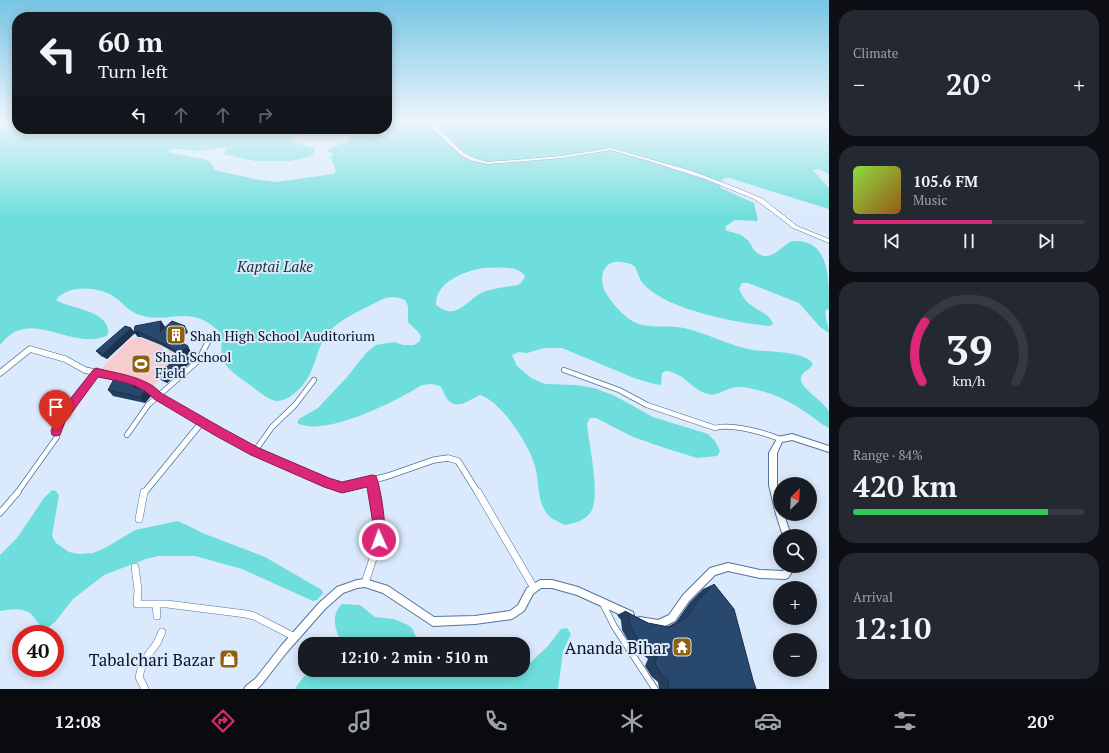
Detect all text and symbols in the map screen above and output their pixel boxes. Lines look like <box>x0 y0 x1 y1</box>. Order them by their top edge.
text: 60 m <box>98 23 163 60</box>
icon: left <box>32 28 84 80</box>
text: Climate <box>853 44 898 62</box>
text: Turn left <box>98 59 168 83</box>
text: 20° <box>946 64 992 104</box>
text: − <box>853 70 865 99</box>
text: + <box>1073 70 1085 99</box>
icon: left <box>128 104 150 126</box>
icon: ahead <box>170 104 192 126</box>
icon: ahead <box>212 104 234 126</box>
icon: right <box>254 104 276 126</box>
text: 105.6 FM <box>913 171 978 191</box>
text: Music <box>913 191 947 209</box>
icon: previous <box>881 230 903 252</box>
icon: pause <box>958 230 980 252</box>
icon: next <box>1035 230 1057 252</box>
water label: Kaptai Lake <box>236 256 313 276</box>
text: 39 <box>945 322 993 377</box>
building icon: Shah High School Auditorium <box>165 324 187 346</box>
place label: Shah High School Auditorium <box>190 326 375 345</box>
place label: Shah School Field <box>155 347 231 382</box>
sports icon: Shah School Field <box>130 353 152 375</box>
text: km/h <box>953 371 986 390</box>
pin <box>39 390 73 431</box>
icon: arrive <box>45 396 67 418</box>
text: Range · 84% <box>853 446 923 464</box>
text: 420 km <box>853 466 957 506</box>
north arrow <box>773 477 817 521</box>
map controls <box>773 477 817 677</box>
position arrow <box>358 519 400 561</box>
button: search <box>773 529 817 573</box>
button: + <box>773 581 817 625</box>
text: Arrival <box>853 588 893 606</box>
text: 12:10 <box>853 608 931 648</box>
speed limit sign: 40 <box>12 625 64 677</box>
button: − <box>773 633 817 677</box>
place label: Ananda Bihar <box>565 636 668 659</box>
temple icon: Ananda Bihar <box>671 636 693 658</box>
text: 12:10 · 2 min · 510 m <box>340 647 488 667</box>
place label: Tabalchari Bazar <box>89 648 215 671</box>
shop icon: Tabalchari Bazar <box>218 648 240 670</box>
icon: directions <box>209 707 237 735</box>
icon: music <box>346 707 374 735</box>
icon: phone <box>482 707 510 735</box>
icon: climate <box>618 707 646 735</box>
icon: car <box>754 707 782 735</box>
icon: filters <box>891 707 919 735</box>
text: 12:08 <box>54 709 101 733</box>
text: 20° <box>1027 709 1055 733</box>

